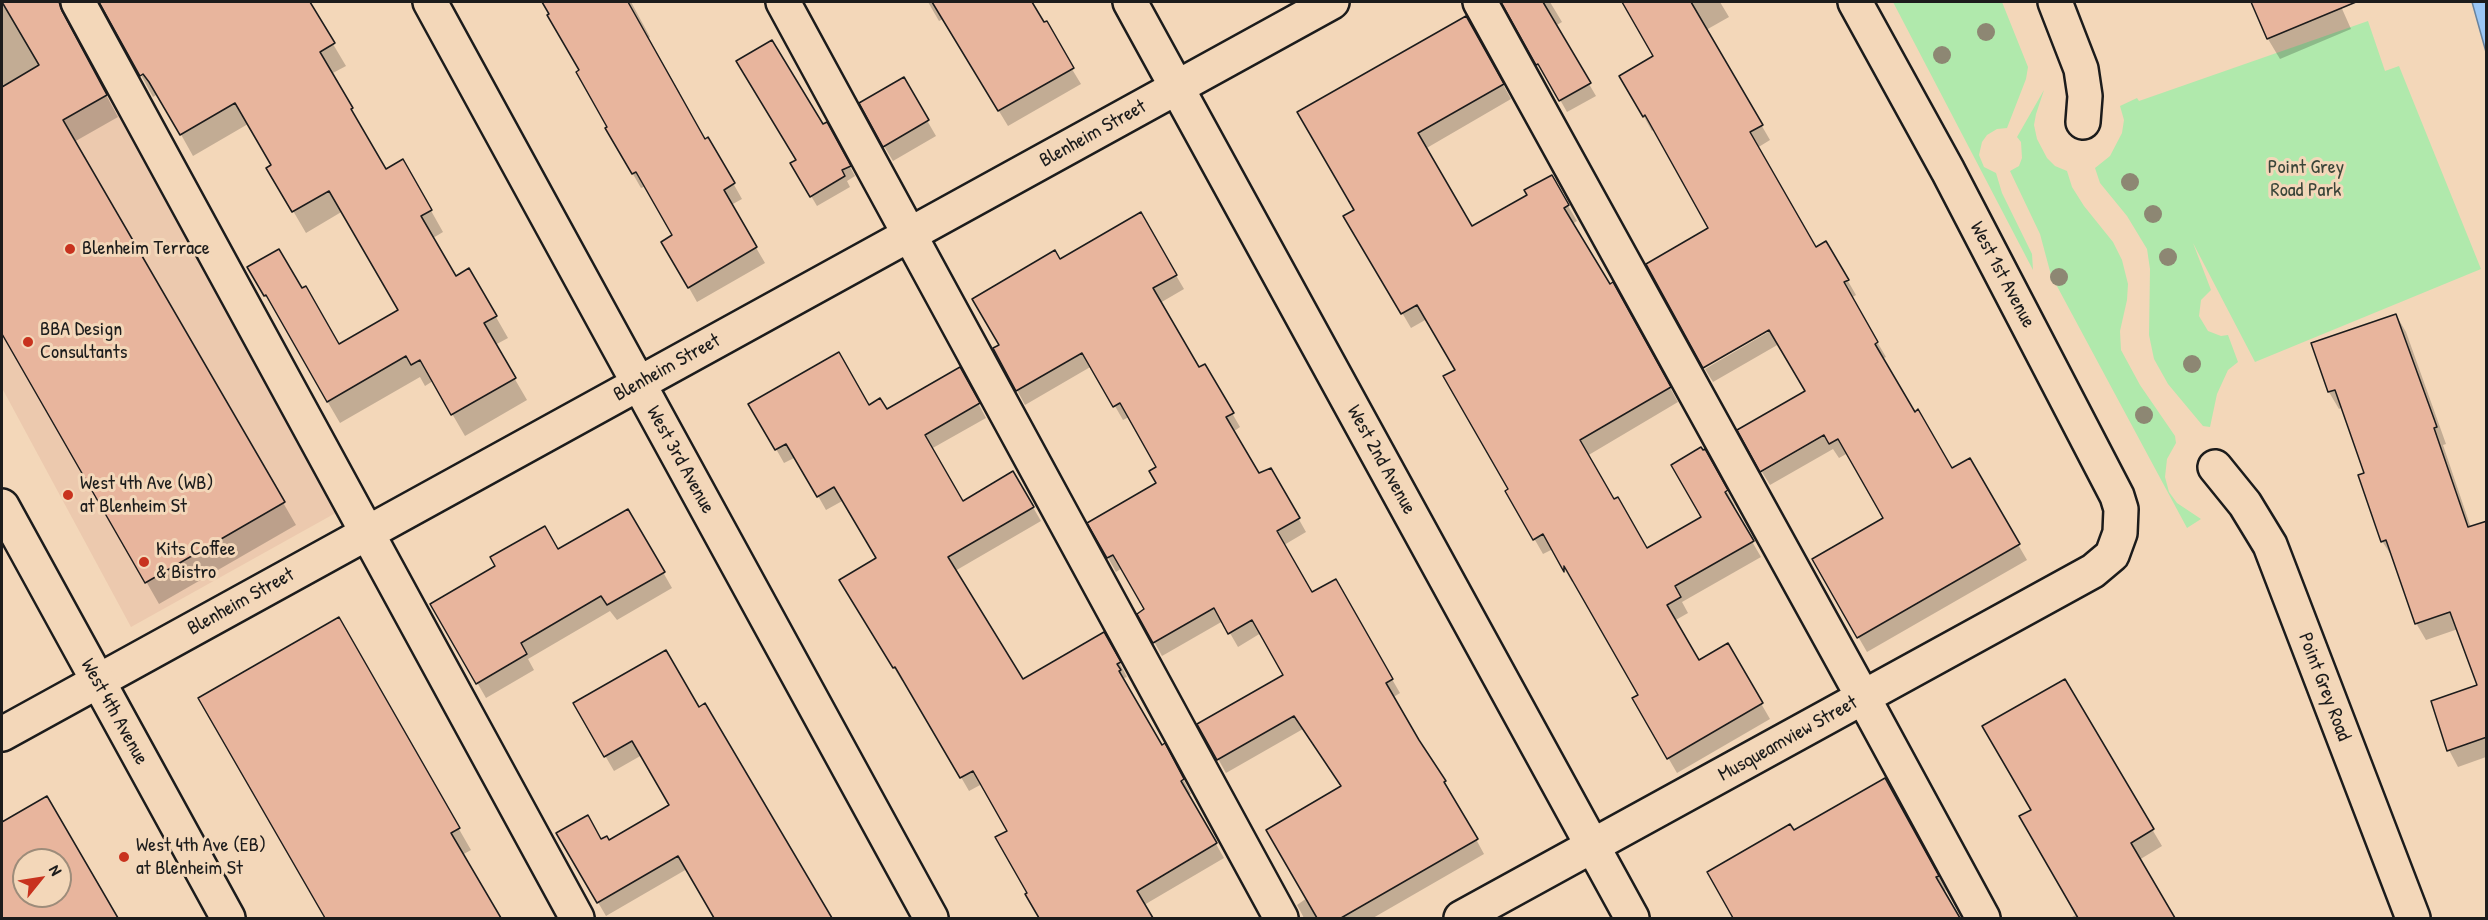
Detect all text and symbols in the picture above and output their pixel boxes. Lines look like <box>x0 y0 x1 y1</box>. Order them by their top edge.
street label: Blenheim Street <box>1036 95 1150 173</box>
park label: Point Grey Road Park <box>2268 156 2344 203</box>
street label: West 1st Avenue <box>1964 218 2040 332</box>
place label: Blenheim Terrace <box>82 237 210 261</box>
marker: Blenheim Terrace <box>63 242 77 256</box>
place label: BBA Design Consultants <box>40 318 127 365</box>
street label: Blenheim Street <box>610 329 724 407</box>
marker: BBA Design Consultants <box>21 335 35 349</box>
street label: West 2nd Avenue <box>1341 401 1421 519</box>
street label: West 3rd Avenue <box>641 402 719 518</box>
place label: West 4th Ave (WB) at Blenheim St <box>80 472 214 519</box>
marker: West 4th Ave (WB) at Blenheim St <box>61 488 75 502</box>
place label: Kits Coffee & Bistro <box>156 538 236 585</box>
marker: Kits Coffee & Bistro <box>137 555 151 569</box>
street label: Blenheim Street <box>184 563 298 641</box>
street label: Point Grey Road <box>2292 630 2356 744</box>
street label: West 4th Avenue <box>75 655 153 769</box>
street label: Musqueamview Street <box>1714 691 1862 787</box>
place label: West 4th Ave (EB) at Blenheim St <box>136 834 266 881</box>
north arrow <box>12 848 72 908</box>
marker: West 4th Ave (EB) at Blenheim St <box>117 850 131 864</box>
text: N <box>44 861 68 879</box>

